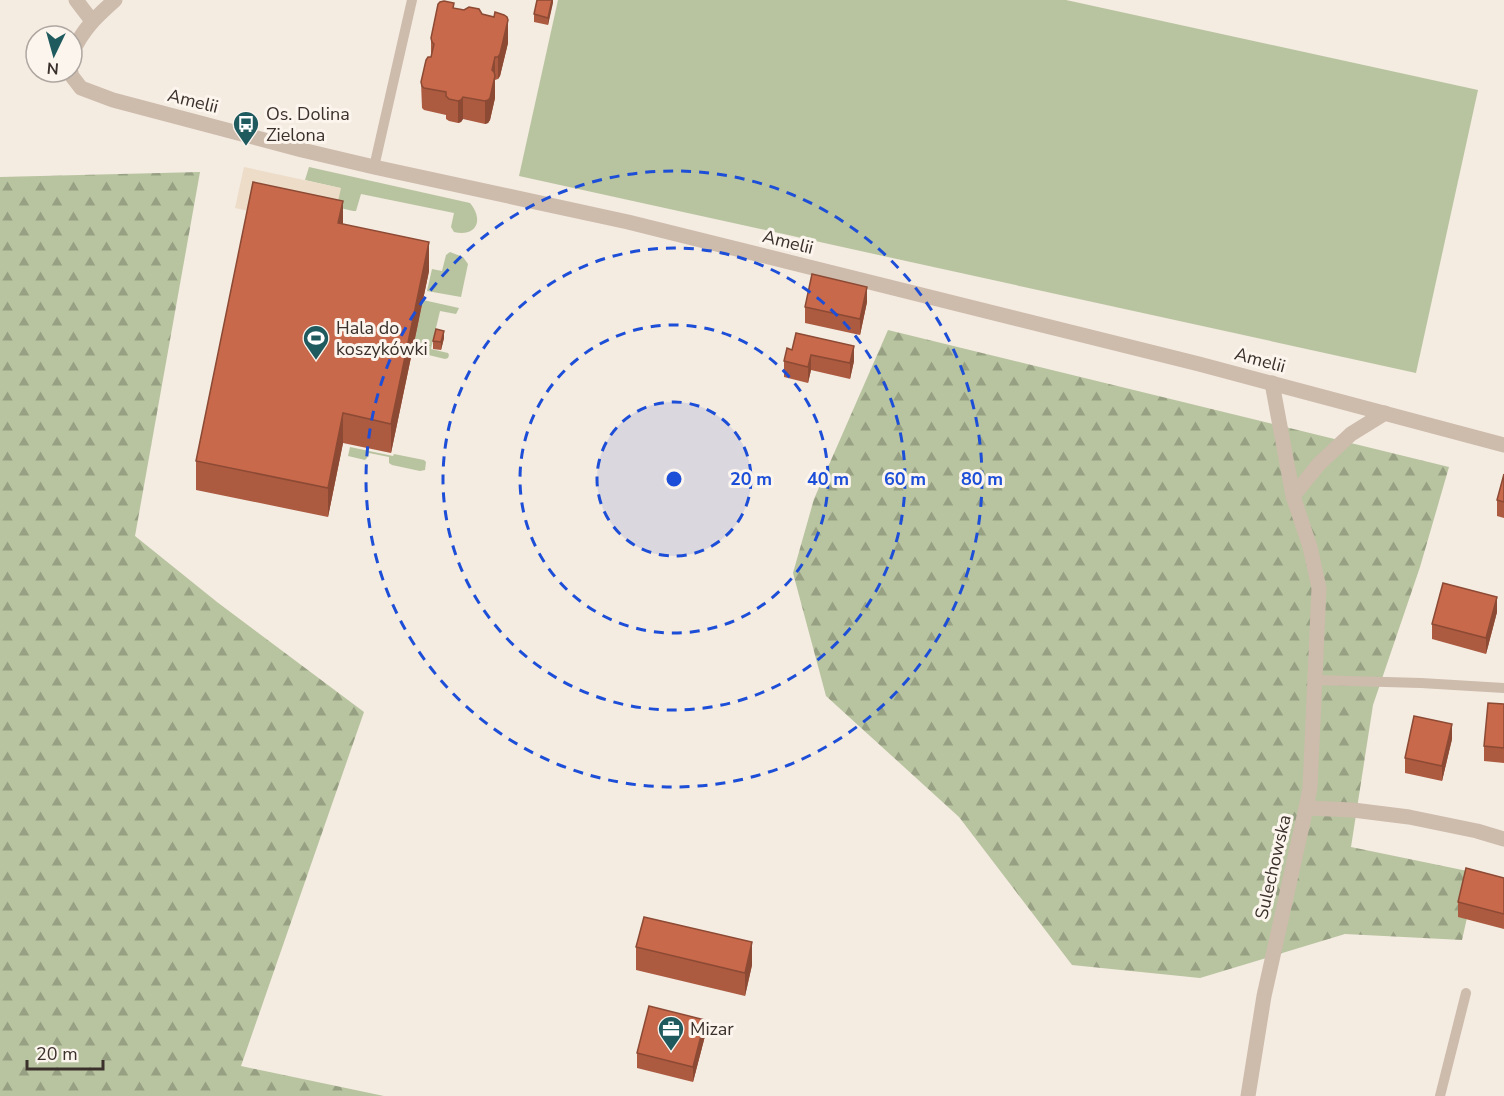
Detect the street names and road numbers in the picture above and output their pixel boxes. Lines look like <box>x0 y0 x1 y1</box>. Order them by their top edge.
street label: Amelii <box>165 83 221 119</box>
street label: Amelii <box>760 224 816 260</box>
street label: Amelii <box>1232 342 1288 378</box>
street label: Sulechowska <box>1249 812 1297 922</box>

